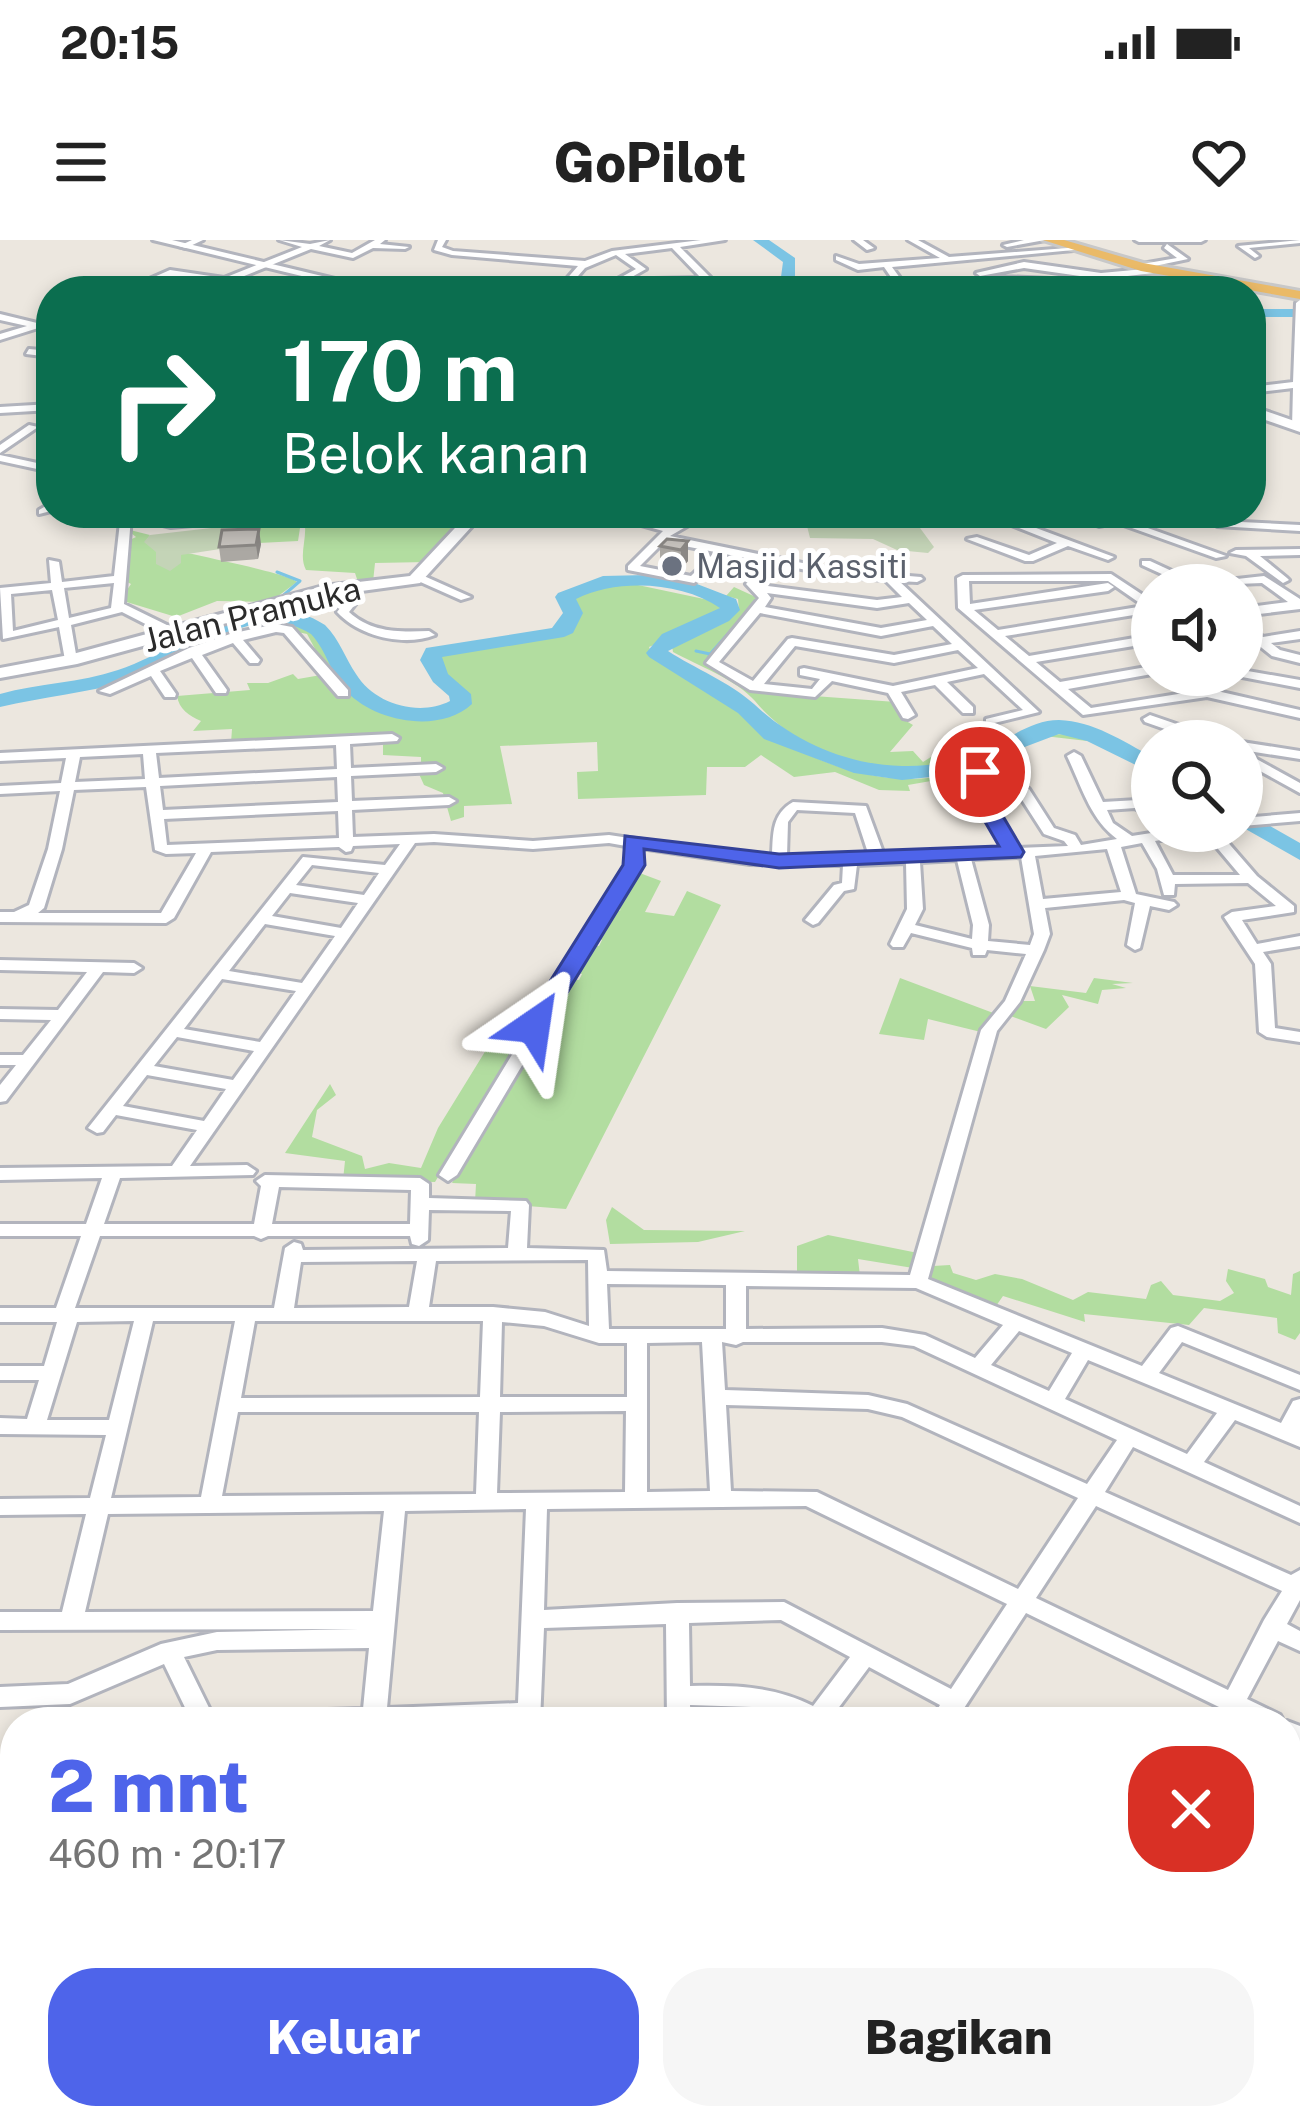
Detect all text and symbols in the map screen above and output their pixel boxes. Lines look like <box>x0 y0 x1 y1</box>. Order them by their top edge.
text: 20:15 <box>60 16 179 69</box>
icon: menu <box>48 129 114 195</box>
icon: heart <box>1186 129 1252 195</box>
text: GoPilot <box>553 131 747 194</box>
text: 170 m <box>282 321 518 420</box>
icon: right <box>84 324 240 480</box>
text: Belok kanan <box>282 422 590 485</box>
place label: Masjid Kassiti <box>696 547 907 585</box>
marker: Masjid Kassiti <box>659 553 685 579</box>
map controls <box>1131 564 1263 852</box>
button: sound <box>1131 564 1263 696</box>
street label: Jalan Pramuka <box>140 569 364 659</box>
button: search <box>1131 720 1263 852</box>
pin <box>929 721 1031 823</box>
icon: arrive <box>947 739 1013 805</box>
position arrow <box>471 963 597 1089</box>
text: 2 mnt <box>48 1744 249 1828</box>
button: close <box>1128 1746 1254 1872</box>
text: 460 m · 20:17 <box>48 1831 286 1877</box>
button: Keluar <box>48 1968 639 2106</box>
button: Bagikan <box>663 1968 1254 2106</box>

